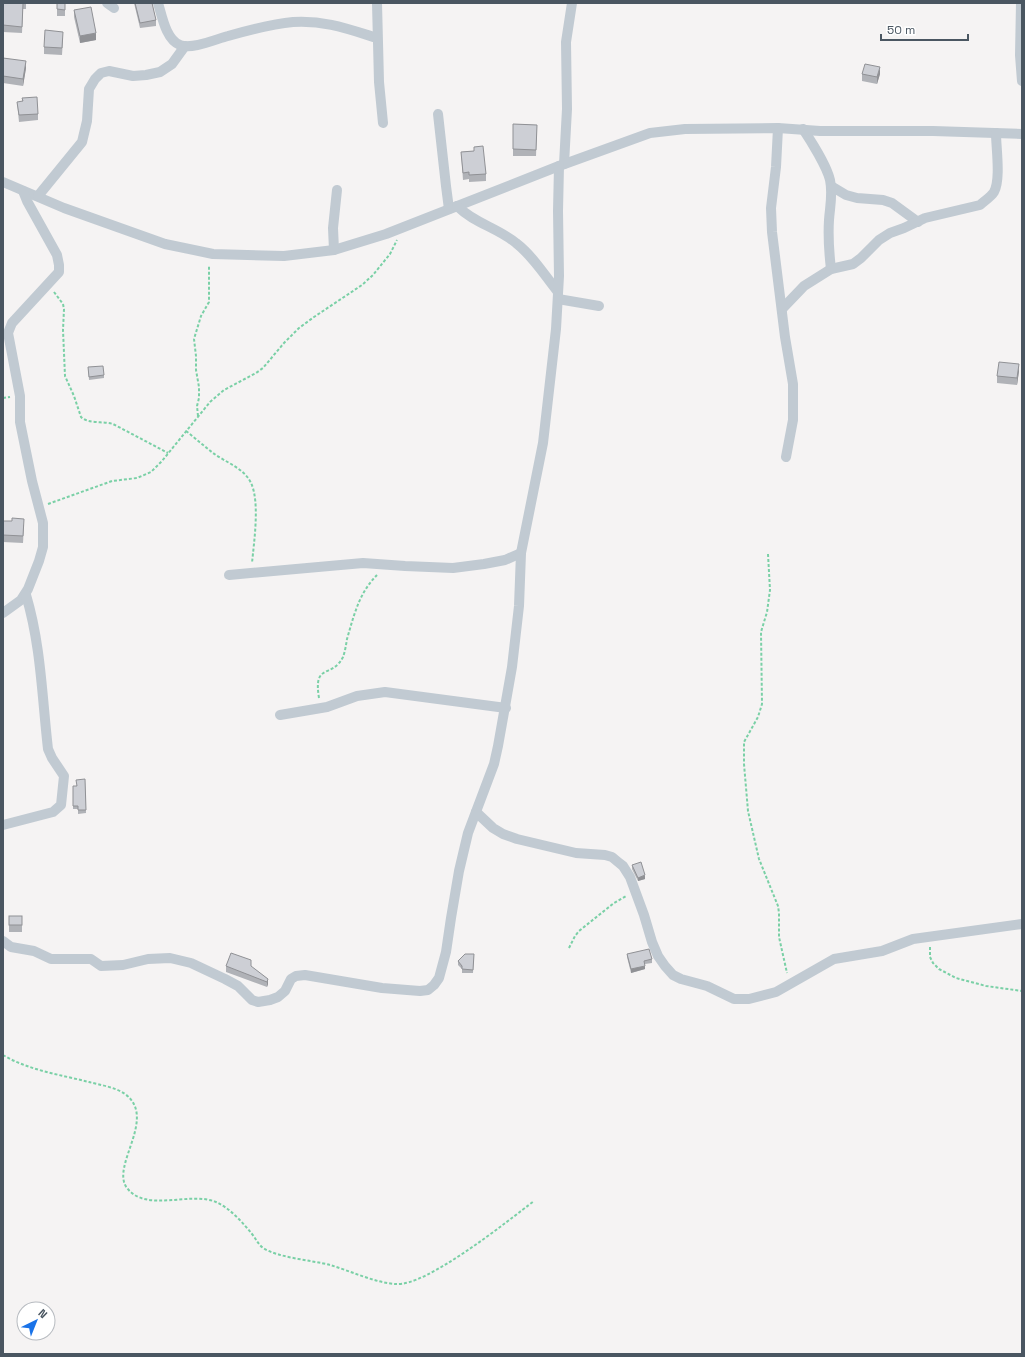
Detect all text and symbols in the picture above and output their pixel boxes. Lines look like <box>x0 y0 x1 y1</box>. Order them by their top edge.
scale bar <box>881 16 968 42</box>
text: 50 m <box>887 22 915 38</box>
north arrow <box>16 1301 56 1341</box>
text: N <box>35 1306 50 1321</box>

